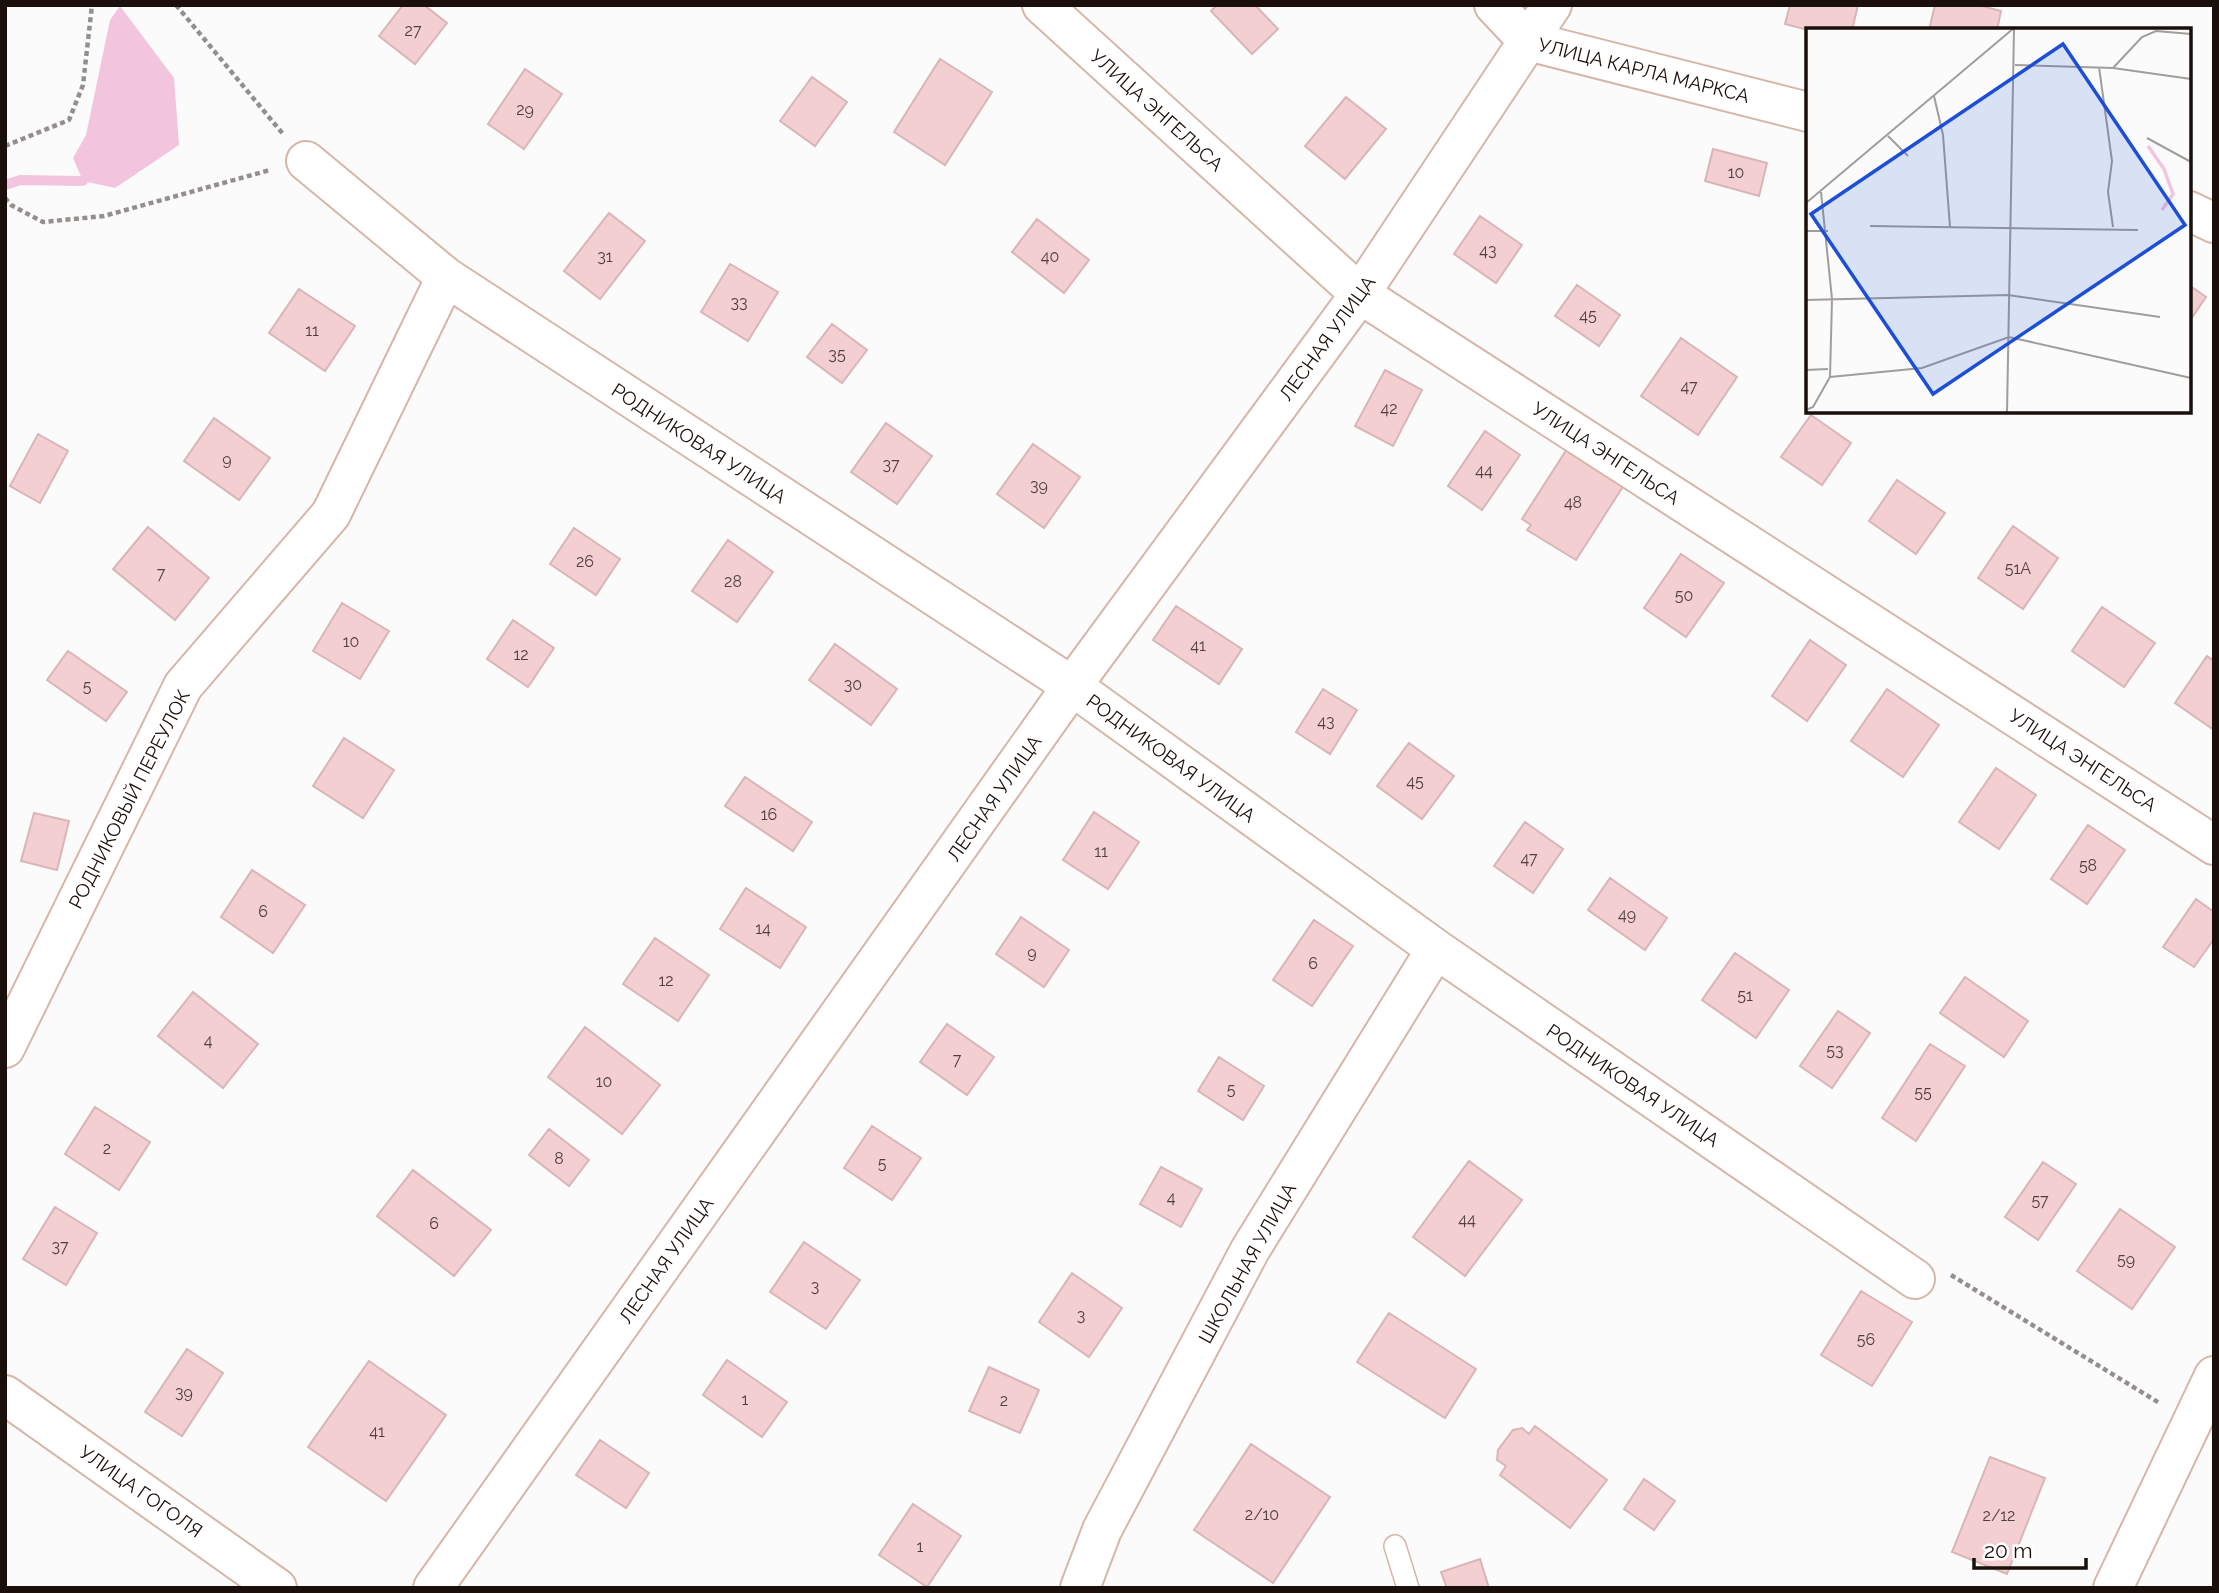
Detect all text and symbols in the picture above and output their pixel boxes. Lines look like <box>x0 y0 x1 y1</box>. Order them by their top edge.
house number: 27 <box>405 21 422 40</box>
inset map <box>1806 28 2191 413</box>
street label: УЛИЦА КАРЛА МАРКСА <box>1536 33 1752 107</box>
street label: УЛИЦА ЭНГЕЛЬСА <box>1086 45 1228 176</box>
house number: 29 <box>516 100 534 119</box>
house number: 10 <box>1728 163 1744 182</box>
house number: 43 <box>1479 241 1497 260</box>
house number: 31 <box>597 247 613 266</box>
house number: 40 <box>1041 247 1059 266</box>
street label: ЛЕСНАЯ УЛИЦА <box>1274 271 1380 405</box>
house number: 33 <box>730 293 748 312</box>
house number: 45 <box>1579 306 1597 325</box>
house number: 11 <box>305 321 319 340</box>
house number: 35 <box>828 345 846 364</box>
house number: 47 <box>1680 377 1698 396</box>
street label: РОДНИКОВАЯ УЛИЦА <box>608 378 790 508</box>
street label: УЛИЦА ЭНГЕЛЬСА <box>1528 397 1684 509</box>
house number: 42 <box>1380 399 1398 418</box>
house number: 9 <box>222 450 232 469</box>
house number: 37 <box>882 455 900 474</box>
house number: 44 <box>1475 461 1493 480</box>
house number: 39 <box>1030 476 1048 495</box>
house number: 48 <box>1564 493 1582 512</box>
house number: 26 <box>576 552 594 571</box>
house number: 51А <box>2005 559 2031 578</box>
house number: 7 <box>157 564 166 583</box>
house number: 28 <box>724 572 742 591</box>
house number: 50 <box>1675 586 1693 605</box>
house number: 10 <box>343 632 359 651</box>
house number: 41 <box>1190 636 1206 655</box>
house number: 12 <box>513 645 529 664</box>
house number: 30 <box>844 675 862 694</box>
house number: 5 <box>83 677 92 696</box>
street label: РОДНИКОВЫЙ ПЕРЕУЛОК <box>64 686 194 912</box>
street label: РОДНИКОВАЯ УЛИЦА <box>1082 689 1260 827</box>
street label: УЛИЦА ЭНГЕЛЬСА <box>2005 704 2161 816</box>
house number: 43 <box>1317 712 1335 731</box>
street label: ЛЕСНАЯ УЛИЦА <box>942 731 1046 865</box>
house number: 45 <box>1406 772 1424 791</box>
house number: 16 <box>761 805 777 824</box>
house number: 11 <box>1094 842 1108 861</box>
house number: 47 <box>1520 849 1538 868</box>
house number: 58 <box>2079 856 2097 875</box>
house number: 6 <box>258 902 268 921</box>
house number: 49 <box>1618 905 1636 924</box>
house number: 14 <box>755 919 771 938</box>
house number: 9 <box>1027 943 1037 962</box>
house number: 6 <box>1308 954 1318 973</box>
house number: 12 <box>658 971 674 990</box>
house number: 51 <box>1737 986 1753 1005</box>
street label: РОДНИКОВАЯ УЛИЦА <box>1543 1019 1724 1151</box>
house number: 4 <box>204 1031 213 1050</box>
house number: 53 <box>1826 1041 1844 1060</box>
house number: 7 <box>953 1050 962 1069</box>
house number: 10 <box>596 1072 612 1091</box>
house number: 5 <box>1227 1080 1236 1099</box>
house number: 55 <box>1914 1083 1932 1102</box>
house number: 2 <box>103 1139 111 1158</box>
house number: 8 <box>554 1149 564 1168</box>
house number: 5 <box>878 1154 887 1173</box>
street label: ШКОЛЬНАЯ УЛИЦА <box>1194 1179 1300 1347</box>
house number: 4 <box>1167 1188 1176 1207</box>
house number: 57 <box>2031 1191 2049 1210</box>
street label: ЛЕСНАЯ УЛИЦА <box>614 1193 718 1327</box>
house number: 44 <box>1458 1210 1476 1229</box>
house number: 6 <box>429 1214 439 1233</box>
house number: 37 <box>51 1237 69 1256</box>
house number: 59 <box>2117 1250 2135 1269</box>
house number: 3 <box>811 1277 819 1296</box>
house number: 3 <box>1077 1306 1085 1325</box>
house number: 56 <box>1857 1330 1875 1349</box>
house number: 39 <box>175 1383 193 1402</box>
house number: 1 <box>742 1390 749 1409</box>
house number: 2 <box>1000 1391 1008 1410</box>
house number: 41 <box>369 1422 385 1441</box>
street label: УЛИЦА ГОГОЛЯ <box>75 1440 207 1542</box>
house number: 2/10 <box>1245 1505 1279 1524</box>
house number: 2/12 <box>1983 1506 2015 1525</box>
scale bar <box>1974 1526 2086 1570</box>
house number: 1 <box>917 1537 924 1556</box>
text: 20 m <box>1984 1538 2032 1563</box>

